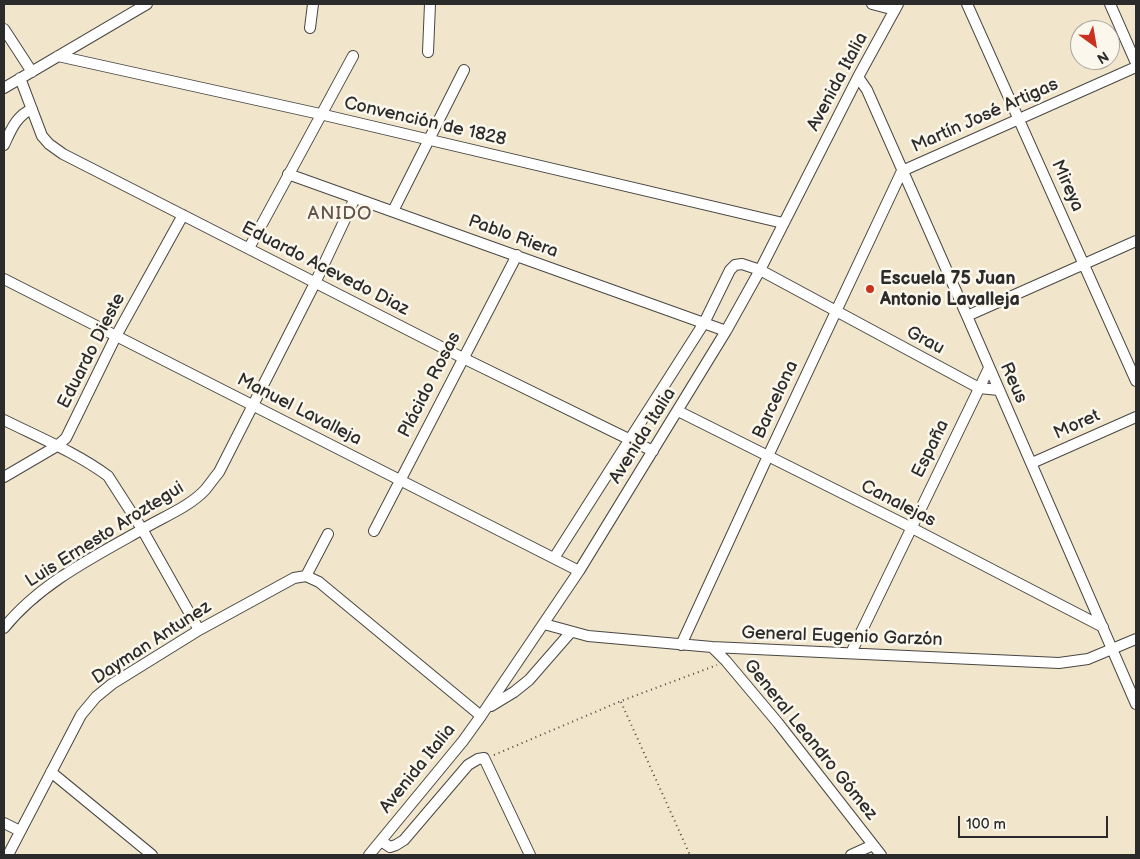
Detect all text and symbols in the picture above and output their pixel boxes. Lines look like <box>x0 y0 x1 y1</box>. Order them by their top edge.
north arrow <box>1070 20 1120 70</box>
street label: Avenida Italia <box>803 29 873 135</box>
text: N <box>1094 47 1112 67</box>
street label: Martín José Artigas <box>908 74 1062 158</box>
street label: Convención de 1828 <box>342 93 508 151</box>
street label: Mireya <box>1046 157 1088 215</box>
district label: ANIDO <box>307 203 373 225</box>
street label: Pablo Riera <box>465 211 561 263</box>
street label: Eduardo Acevedo Diaz <box>238 217 412 321</box>
place label: Escuela 75 Juan Antonio Lavalleja <box>880 268 1020 310</box>
marker: Escuela 75 Juan Antonio Lavalleja <box>864 283 876 295</box>
street label: Eduardo Dieste <box>54 290 130 412</box>
street label: Grau <box>902 322 948 360</box>
street label: Plácido Rosas <box>394 329 466 441</box>
street label: Barcelona <box>749 358 803 442</box>
street label: Reus <box>995 359 1031 407</box>
street label: Manuel Lavalleja <box>233 369 365 451</box>
street label: Avenida Italia <box>605 384 681 488</box>
street label: Moret <box>1051 405 1103 445</box>
street label: España <box>908 417 954 481</box>
street label: Canalejas <box>857 476 939 532</box>
street label: Luis Ernesto Aroztegui <box>22 477 188 593</box>
street label: Dayman Antunez <box>89 597 215 689</box>
street label: General Eugenio Garzón <box>741 623 943 651</box>
street label: General Leandro Gómez <box>739 655 881 825</box>
street label: Avenida Italia <box>375 720 461 818</box>
scale bar <box>960 806 1110 838</box>
text: 100 m <box>966 815 1006 834</box>

